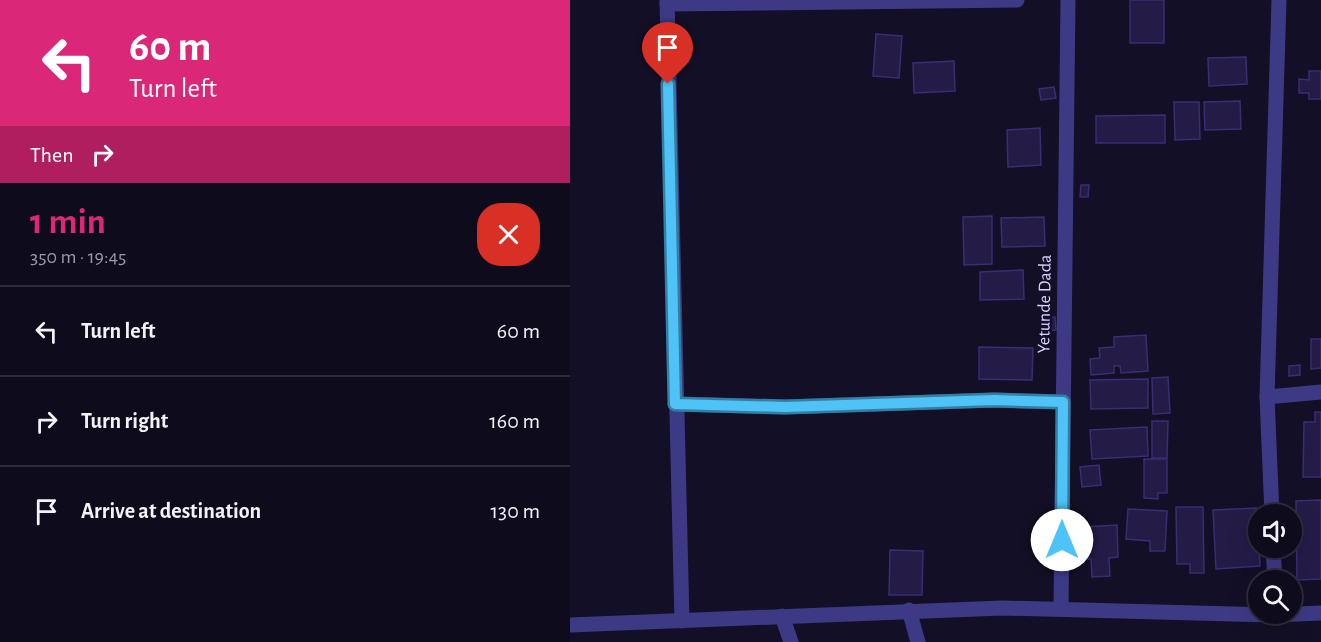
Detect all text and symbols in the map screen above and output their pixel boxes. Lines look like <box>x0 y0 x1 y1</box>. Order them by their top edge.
pin <box>642 22 693 84</box>
icon: left <box>30 24 108 102</box>
text: 60 m <box>129 26 211 68</box>
icon: arrive <box>651 31 684 64</box>
text: Turn left <box>129 75 217 102</box>
icon: right <box>86 138 119 171</box>
text: Then <box>30 144 74 166</box>
button: close <box>477 203 540 266</box>
text: 1 min <box>30 204 106 240</box>
text: 350 m · 19:45 <box>30 247 126 267</box>
street label: Yetunde Dada <box>1035 254 1055 354</box>
icon: left <box>30 315 63 348</box>
text: Turn left <box>81 320 155 342</box>
text: 60 m <box>497 320 540 342</box>
icon: right <box>30 405 63 438</box>
text: Turn right <box>81 410 168 432</box>
text: 160 m <box>489 410 540 432</box>
icon: arrive <box>30 495 63 528</box>
text: Arrive at destination <box>81 500 261 522</box>
text: 130 m <box>491 500 540 522</box>
map controls <box>1248 504 1302 624</box>
button: sound <box>1248 504 1302 558</box>
position arrow <box>1030 508 1094 572</box>
button: search <box>1248 570 1302 624</box>

